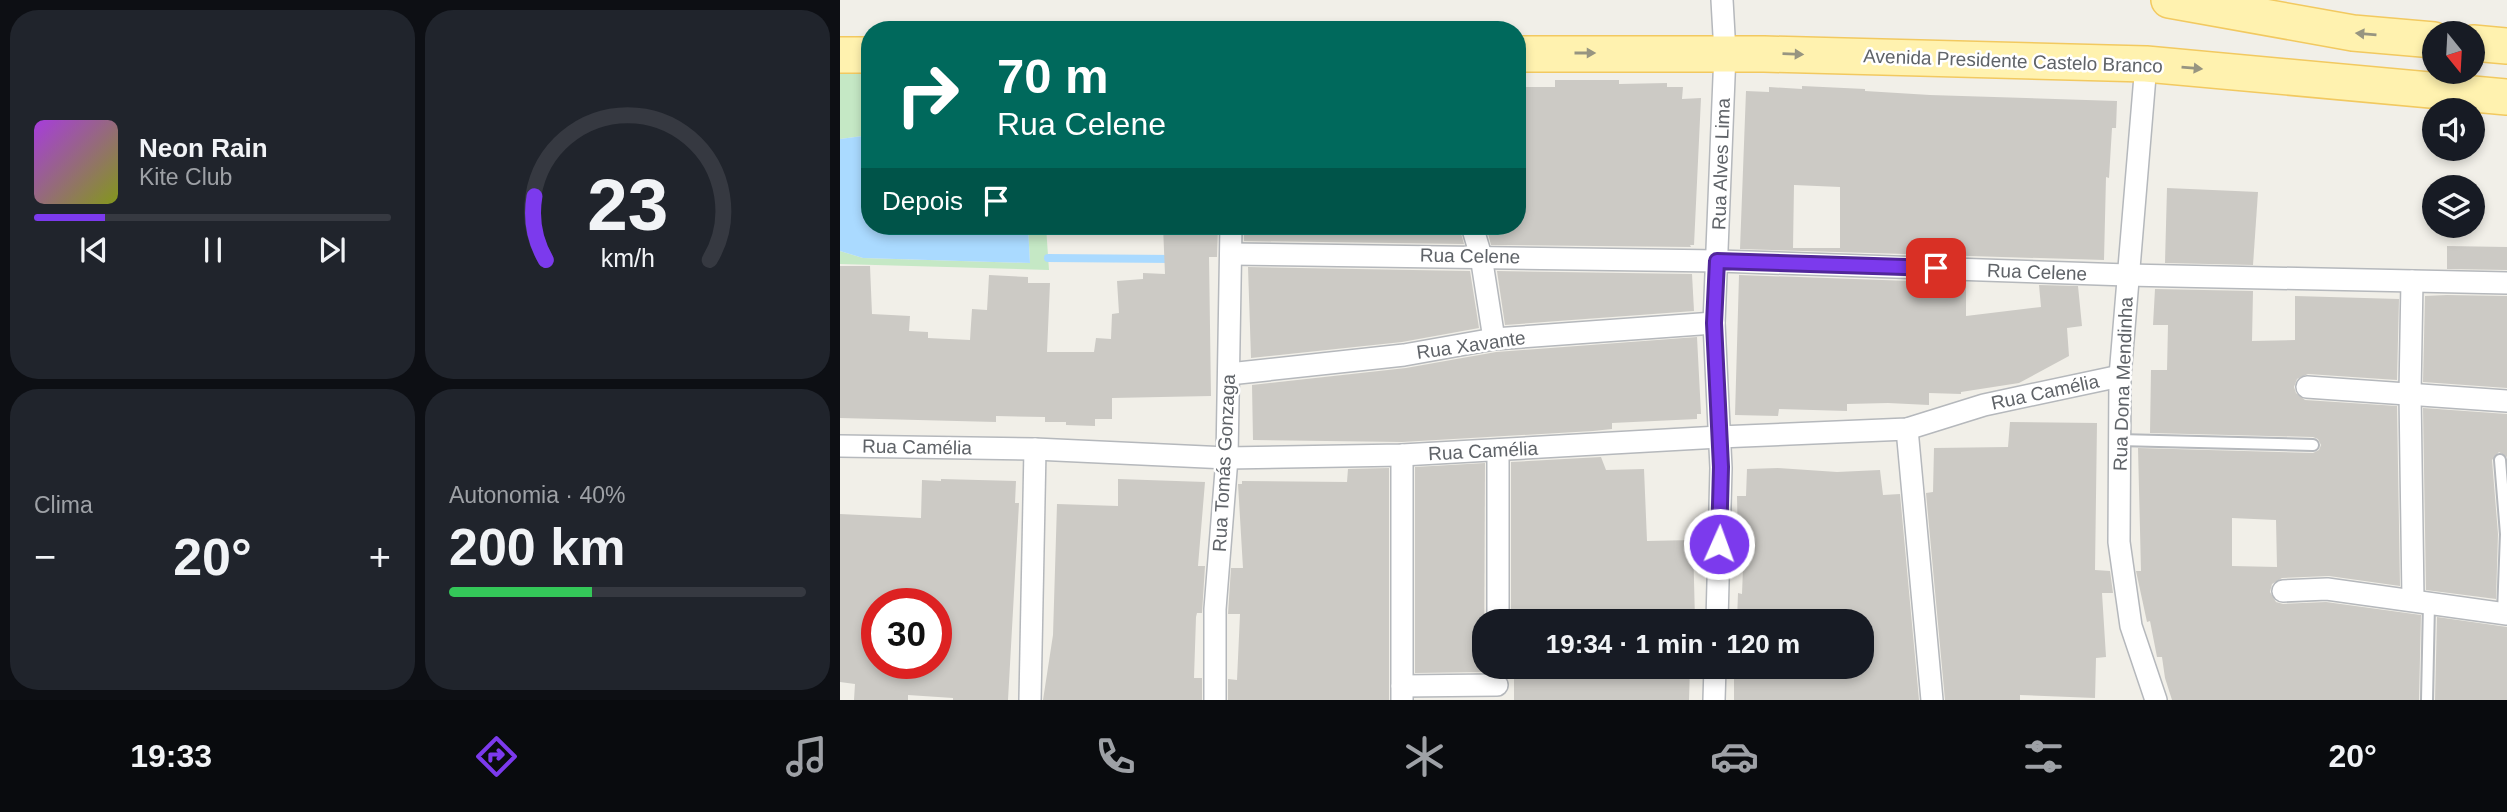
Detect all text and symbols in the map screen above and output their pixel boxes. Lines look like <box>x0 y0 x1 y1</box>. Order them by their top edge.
north arrow <box>2422 21 2485 84</box>
map controls <box>2422 21 2485 238</box>
one-way arrow <box>2355 28 2377 39</box>
street label: Avenida Presidente Castelo Branco <box>1863 45 2163 77</box>
one-way arrow <box>1575 47 1597 59</box>
icon: right <box>882 49 973 140</box>
text: 70 m <box>997 49 1109 103</box>
one-way arrow <box>1782 49 1804 60</box>
one-way arrow <box>2181 63 2203 74</box>
street label: Rua Alves Lima <box>1708 97 1734 230</box>
button: sound <box>2422 98 2485 161</box>
text: Rua Celene <box>997 106 1166 142</box>
text: Neon Rain <box>139 133 268 163</box>
text: Kite Club <box>139 164 232 190</box>
text: 23 <box>587 165 668 246</box>
button: layers <box>2422 175 2485 238</box>
icon: arrive <box>977 182 1015 220</box>
text: Depois <box>882 186 963 216</box>
icon: previous <box>75 231 113 269</box>
icon: pause <box>194 231 232 269</box>
icon: next <box>313 231 351 269</box>
pin <box>1906 238 1966 298</box>
text: km/h <box>600 244 655 272</box>
street label: Rua Celene <box>1420 245 1520 267</box>
icon: arrive <box>1917 249 1955 287</box>
street label: Rua Celene <box>1986 260 2088 284</box>
street label: Rua Dona Mendinha <box>2109 296 2137 471</box>
street label: Rua Xavante <box>1415 327 1527 363</box>
street label: Rua Camélia <box>1989 370 2101 414</box>
street label: Rua Tomás Gonzaga <box>1209 373 1239 553</box>
street label: Rua Camélia <box>862 436 973 458</box>
street label: Rua Camélia <box>1428 438 1539 464</box>
text: Autonomia · 40% <box>449 482 625 508</box>
text: Clima <box>34 492 93 518</box>
position arrow <box>1682 507 1756 581</box>
text: 200 km <box>449 518 625 576</box>
text: 20° <box>173 528 252 586</box>
text: − <box>34 536 56 578</box>
text: + <box>369 536 391 578</box>
speed limit sign: 30 <box>861 588 952 679</box>
text: 19:34 · 1 min · 120 m <box>1546 629 1800 659</box>
icon: directions <box>472 732 521 781</box>
icon: music <box>782 732 831 781</box>
icon: phone <box>1091 732 1140 781</box>
icon: climate <box>1400 732 1449 781</box>
icon: car <box>1710 732 1759 781</box>
icon: filters <box>2019 732 2068 781</box>
text: 19:33 <box>130 738 212 774</box>
text: 20° <box>2328 738 2377 774</box>

